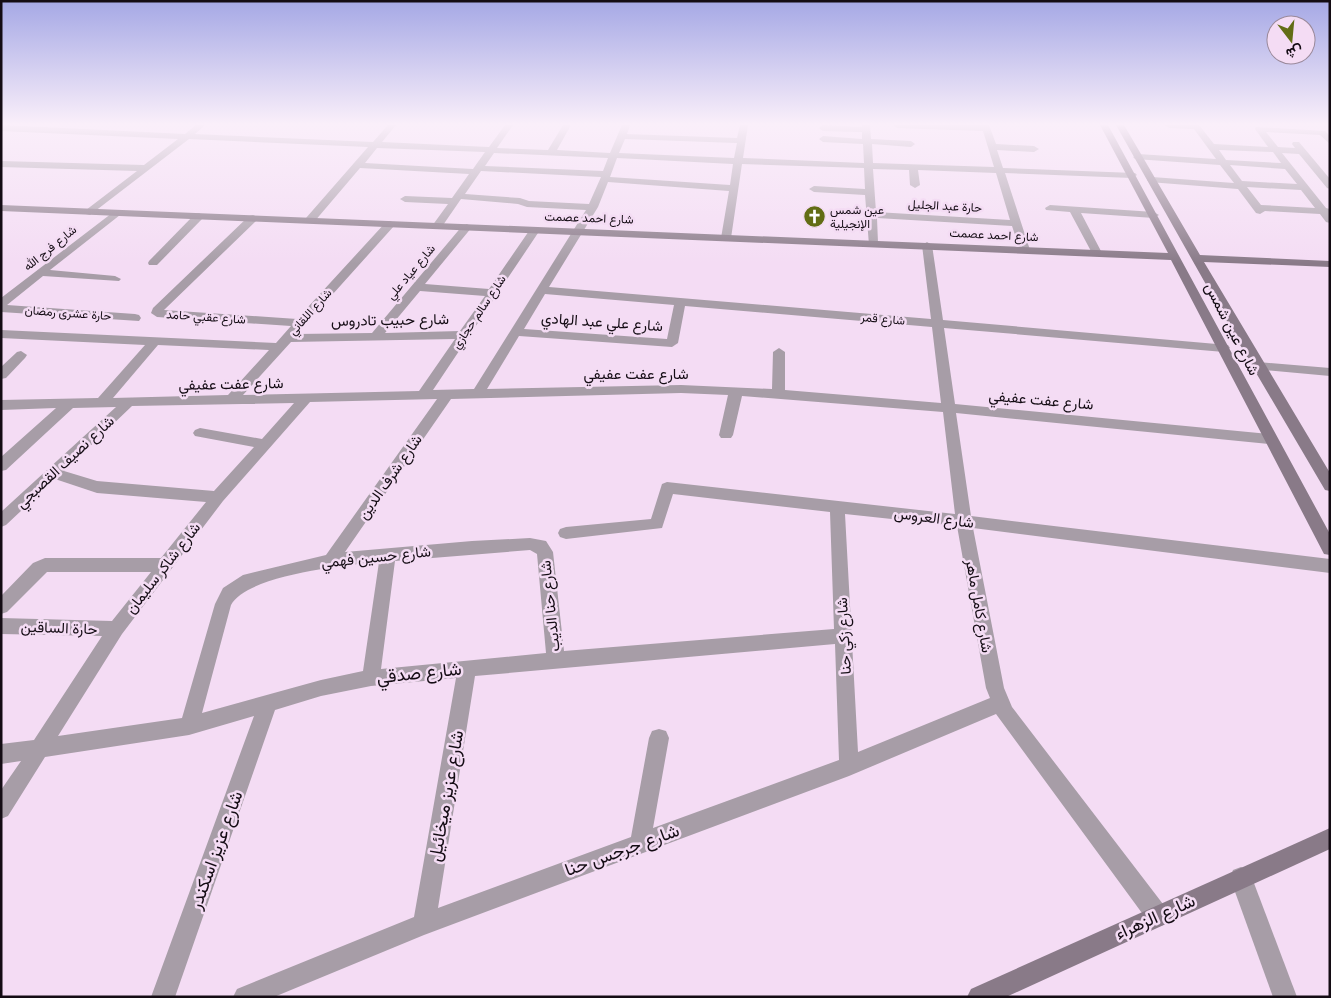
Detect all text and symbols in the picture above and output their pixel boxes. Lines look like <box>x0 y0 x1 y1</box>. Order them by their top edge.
north arrow <box>1266 15 1316 65</box>
text: ش <box>1284 42 1305 63</box>
street label: حارة عبد الجليل <box>908 197 982 216</box>
place label: عين شمس الإنجيلية <box>830 203 884 232</box>
church icon: عين شمس الإنجيلية <box>802 205 826 229</box>
street label: شارع احمد عصمت <box>544 209 634 229</box>
street label: شارع فرج الله <box>21 223 80 275</box>
street label: شارع احمد عصمت <box>949 226 1039 246</box>
street label: شارع عياد علي <box>384 242 440 304</box>
street label: شارع سالم حجازي <box>449 272 511 353</box>
street label: شارع عين شمس <box>1199 280 1263 379</box>
street label: شارع اللقاني <box>286 286 337 340</box>
street label: حارة عشرى رمضان <box>24 303 112 324</box>
street label: شارع عقبي حامد <box>166 307 246 330</box>
street label: شارع علي عبد الهادي <box>540 309 664 339</box>
street label: شارع حبيب تادروس <box>331 310 449 332</box>
street label: شارع قمر <box>859 310 906 330</box>
street label: شارع عفت عفيفي <box>583 365 689 387</box>
street label: شارع عفت عفيفي <box>178 374 284 398</box>
street label: شارع عفت عفيفي <box>988 386 1094 418</box>
street label: شارع نصيف القصبجي <box>12 412 121 515</box>
street label: شارع شرف الدين <box>354 431 428 524</box>
street label: شارع العروس <box>893 504 975 534</box>
street label: شارع شاكر سليمان <box>122 519 206 618</box>
street label: شارع حسين فهمي <box>320 542 432 576</box>
street label: شارع كامل ماهر <box>960 557 996 655</box>
street label: شارع حنا الديب <box>536 559 566 652</box>
street label: شارع زكي حنا <box>833 597 859 675</box>
street label: حارة الساقين <box>20 618 98 639</box>
street label: شارع صدقي <box>375 658 463 692</box>
street label: شارع عزيز ميخائيل <box>424 729 469 864</box>
street label: شارع عزيز اسكندر <box>184 788 249 914</box>
street label: شارع جرجس حنا <box>562 819 683 882</box>
street label: شارع الزهراء <box>1111 890 1199 945</box>

